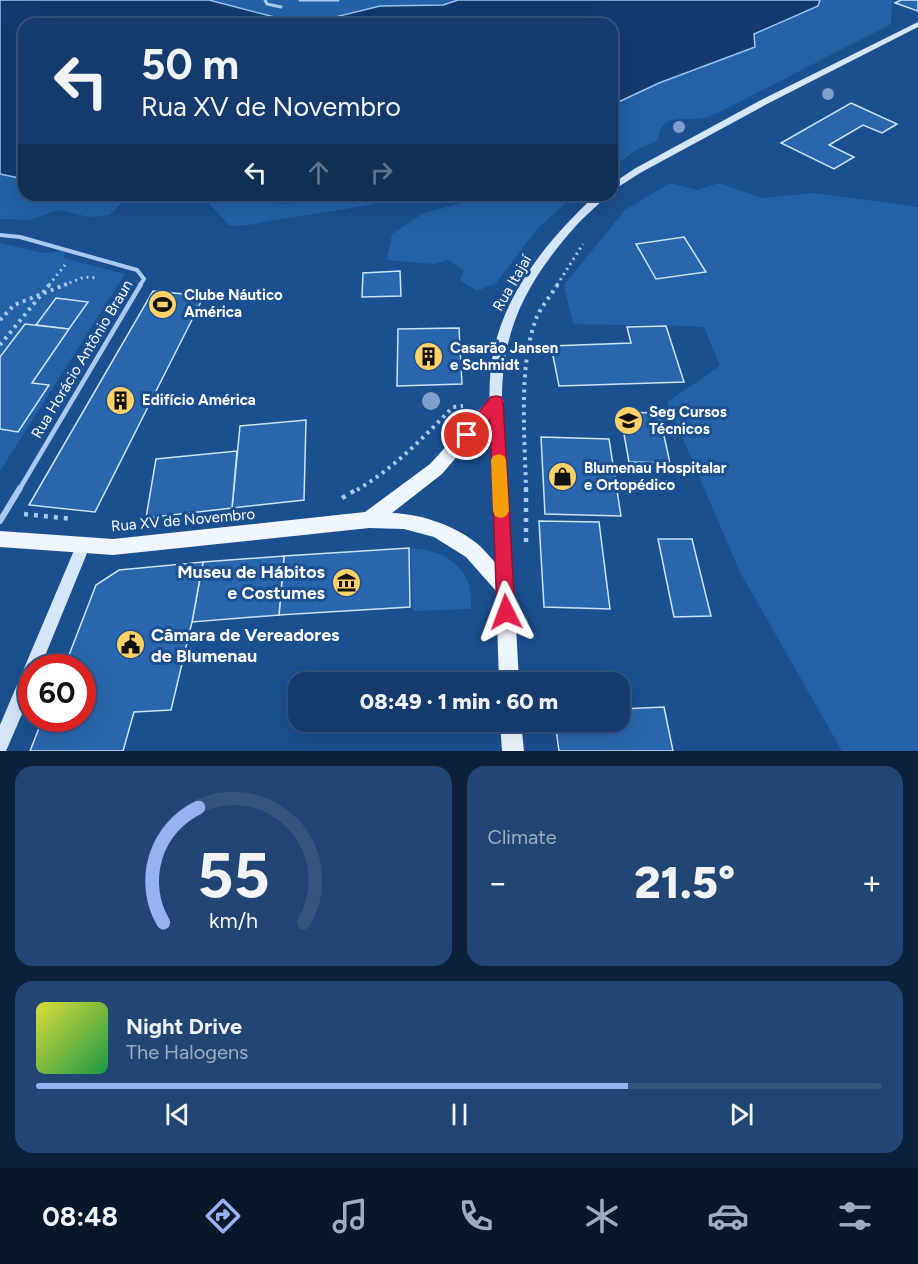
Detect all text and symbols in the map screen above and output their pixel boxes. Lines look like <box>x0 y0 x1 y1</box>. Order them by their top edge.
text: 50 m <box>141 39 239 90</box>
icon: left <box>42 42 120 120</box>
text: Rua XV de Novembro <box>141 90 401 123</box>
icon: left <box>239 156 272 189</box>
icon: ahead <box>302 156 335 189</box>
icon: right <box>365 156 398 189</box>
street label: Rua Itajaí <box>489 251 536 314</box>
street label: Rua Horácio Antônio Braun <box>28 277 136 441</box>
place label: Clube Náutico América <box>184 286 283 321</box>
sports icon: Clube Náutico América <box>147 288 179 320</box>
place label: Casarão Jansen e Schmidt <box>450 339 558 374</box>
building icon: Casarão Jansen e Schmidt <box>413 341 445 373</box>
building icon: Edifício América <box>105 384 137 416</box>
place label: Edifício América <box>142 391 256 409</box>
place label: Seg Cursos Técnicos <box>649 403 727 438</box>
school or university icon: Seg Cursos Técnicos <box>612 405 644 437</box>
pin <box>441 409 492 460</box>
icon: arrive <box>450 418 483 451</box>
place label: Blumenau Hospitalar e Ortopédico <box>584 459 727 494</box>
shop icon: Blumenau Hospitalar e Ortopédico <box>547 461 579 493</box>
street label: Rua XV de Novembro <box>110 505 256 535</box>
place label: Museu de Hábitos e Costumes <box>177 561 326 604</box>
museum icon: Museu de Hábitos e Costumes <box>330 566 362 598</box>
position arrow <box>474 580 538 644</box>
place label: Câmara de Vereadores de Blumenau <box>151 624 340 667</box>
public building icon: Câmara de Vereadores de Blumenau <box>114 629 146 661</box>
speed limit sign: 60 <box>18 654 96 732</box>
text: 08:49 · 1 min · 60 m <box>360 688 558 715</box>
text: Climate <box>488 825 557 849</box>
text: 55 <box>197 838 269 913</box>
text: 21.5° <box>634 855 735 909</box>
text: − <box>488 863 508 902</box>
text: + <box>861 863 882 902</box>
text: km/h <box>209 908 258 933</box>
text: Night Drive <box>126 1013 242 1040</box>
text: The Halogens <box>126 1040 248 1064</box>
icon: previous <box>161 1098 194 1131</box>
icon: pause <box>443 1098 476 1131</box>
icon: next <box>725 1098 758 1131</box>
icon: directions <box>202 1195 244 1237</box>
icon: music <box>329 1195 371 1237</box>
icon: phone <box>455 1195 497 1237</box>
icon: climate <box>581 1195 623 1237</box>
icon: car <box>707 1195 749 1237</box>
icon: filters <box>834 1195 876 1237</box>
text: 08:48 <box>42 1200 118 1233</box>

